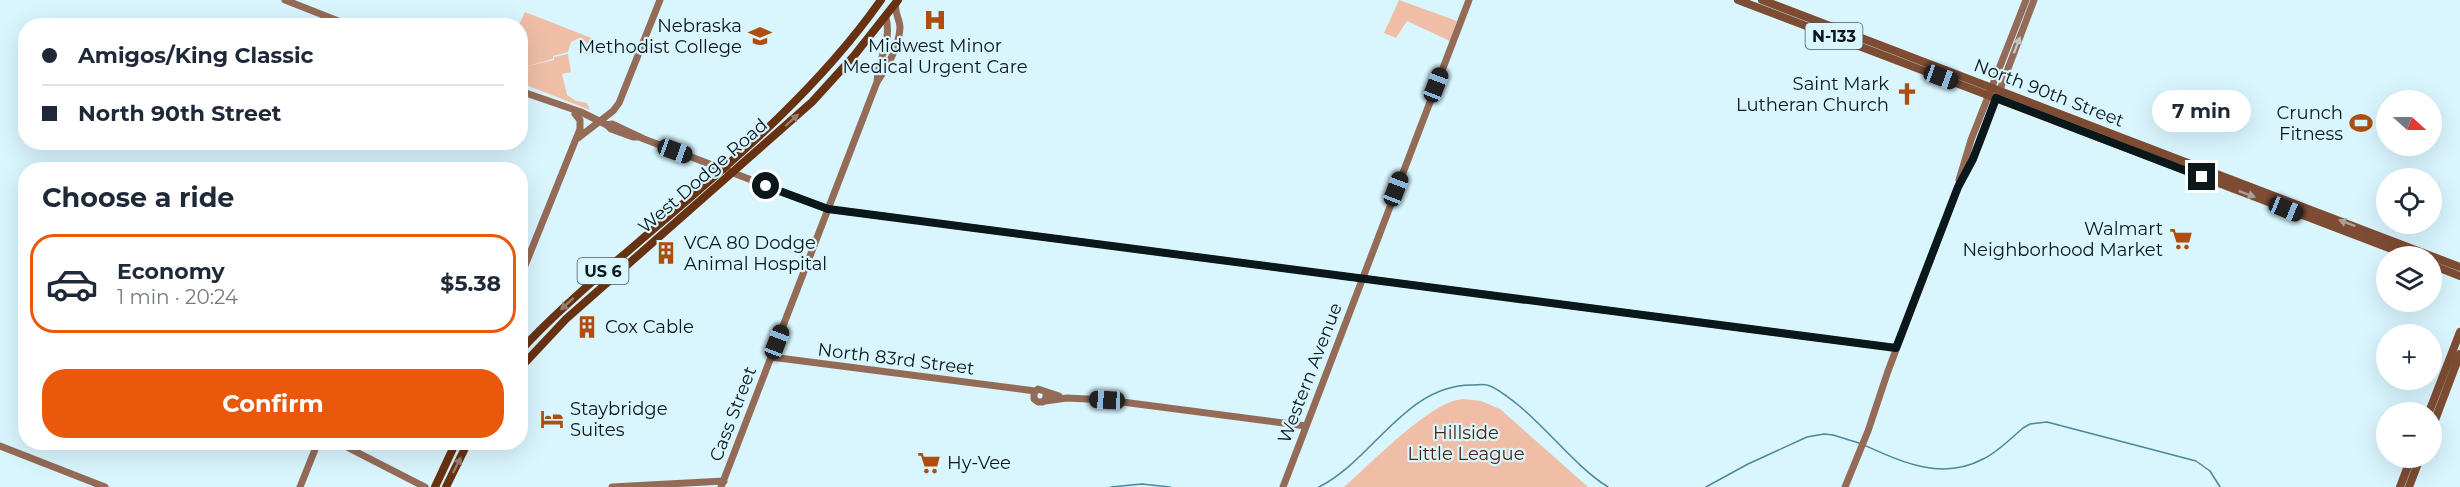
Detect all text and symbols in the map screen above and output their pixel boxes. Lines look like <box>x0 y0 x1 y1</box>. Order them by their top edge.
hospital icon: Midwest Minor Medical Urgent Care <box>922 7 948 33</box>
place label: Nebraska Methodist College <box>578 15 742 58</box>
school or university icon: Nebraska Methodist College <box>747 23 773 49</box>
road number: N-133 <box>1806 23 1862 49</box>
place label: Midwest Minor Medical Urgent Care <box>842 35 1028 78</box>
one-way arrow <box>2013 36 2022 54</box>
text: Amigos/King Classic <box>78 42 314 69</box>
street label: North 90th Street <box>1971 54 2127 132</box>
car <box>1921 62 1961 92</box>
car <box>1421 65 1451 105</box>
place label: Saint Mark Lutheran Church <box>1736 73 1889 116</box>
church icon: Saint Mark Lutheran Church <box>1894 81 1920 107</box>
callout: 7 min <box>2152 90 2252 132</box>
north arrow <box>2376 90 2442 156</box>
map controls <box>2376 90 2442 468</box>
text: 7 min <box>2172 99 2231 123</box>
text: North 90th Street <box>78 100 281 127</box>
place label: Crunch Fitness <box>2277 102 2343 145</box>
sports icon: Crunch Fitness <box>2348 110 2374 136</box>
one-way arrow <box>784 113 799 127</box>
street label: West Dodge Road <box>634 114 772 238</box>
car <box>655 136 695 166</box>
route end <box>2188 163 2215 190</box>
button: locate <box>2376 168 2442 234</box>
car <box>1381 169 1411 209</box>
route start <box>752 172 779 199</box>
text: Choose a ride <box>42 181 234 214</box>
one-way arrow <box>2238 190 2256 199</box>
car <box>2266 194 2306 224</box>
place label: Walmart Neighborhood Market <box>1962 218 2163 261</box>
one-way arrow <box>2337 218 2355 228</box>
supermarket icon: Walmart Neighborhood Market <box>2168 226 2194 252</box>
place label: VCA 80 Dodge Animal Hospital <box>684 232 827 275</box>
building icon: VCA 80 Dodge Animal Hospital <box>653 240 679 266</box>
button: layers <box>2376 246 2442 312</box>
icon: car <box>45 257 99 311</box>
text: Economy <box>117 258 225 285</box>
road number: US 6 <box>578 258 628 284</box>
text: $5.38 <box>440 270 501 297</box>
text: 1 min · 20:24 <box>117 285 238 309</box>
one-way arrow <box>560 297 575 310</box>
street label: Western Avenue <box>1273 300 1347 446</box>
building icon: Cox Cable <box>574 314 600 340</box>
place label: Cox Cable <box>605 316 694 338</box>
car <box>762 322 792 362</box>
button: + <box>2376 324 2442 390</box>
street label: North 83rd Street <box>816 338 976 380</box>
street label: Cass Street <box>705 363 761 465</box>
button: Confirm <box>42 369 504 438</box>
car <box>1089 390 1125 410</box>
place label: Staybridge Suites <box>570 398 668 441</box>
button: − <box>2376 402 2442 468</box>
hotel icon: Staybridge Suites <box>539 406 565 432</box>
park label: Hillside Little League <box>1407 422 1525 465</box>
supermarket icon: Hy-Vee <box>916 450 942 476</box>
place label: Hy-Vee <box>947 452 1011 474</box>
one-way arrow <box>452 456 461 473</box>

